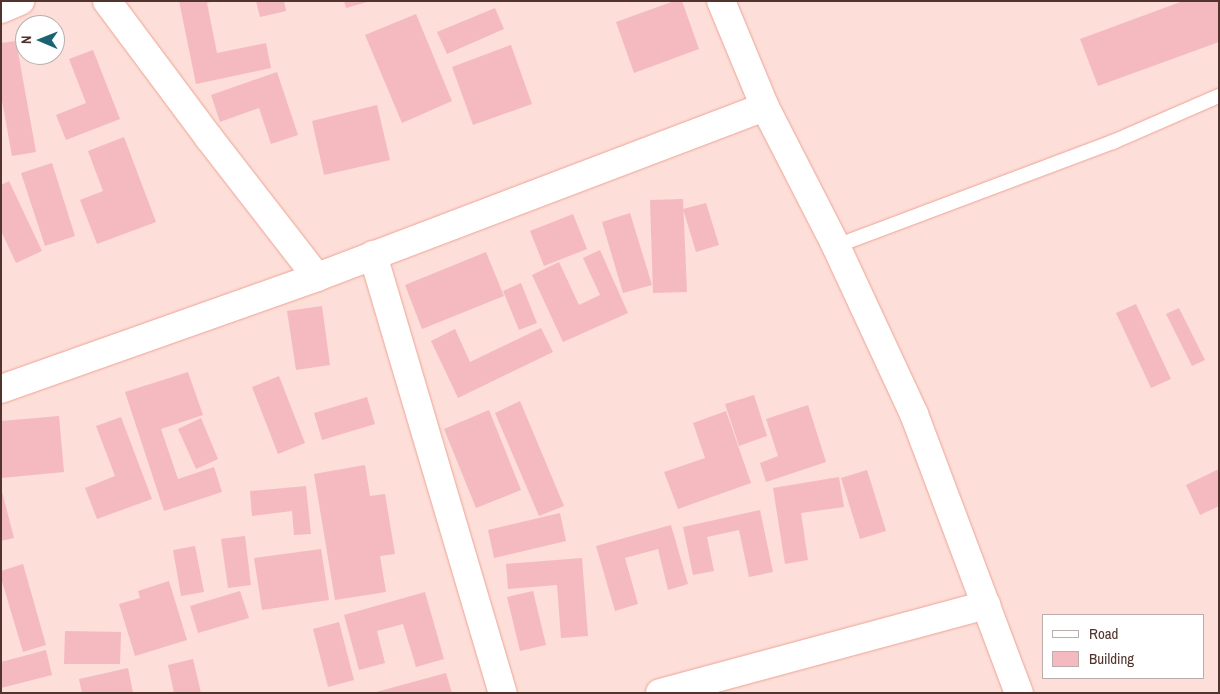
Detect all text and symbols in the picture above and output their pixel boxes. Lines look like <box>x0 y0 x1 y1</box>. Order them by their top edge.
north arrow <box>15 15 65 65</box>
text: N <box>17 35 35 44</box>
legend <box>1042 614 1205 679</box>
text: Road <box>1089 623 1118 644</box>
text: Building <box>1089 648 1134 669</box>

